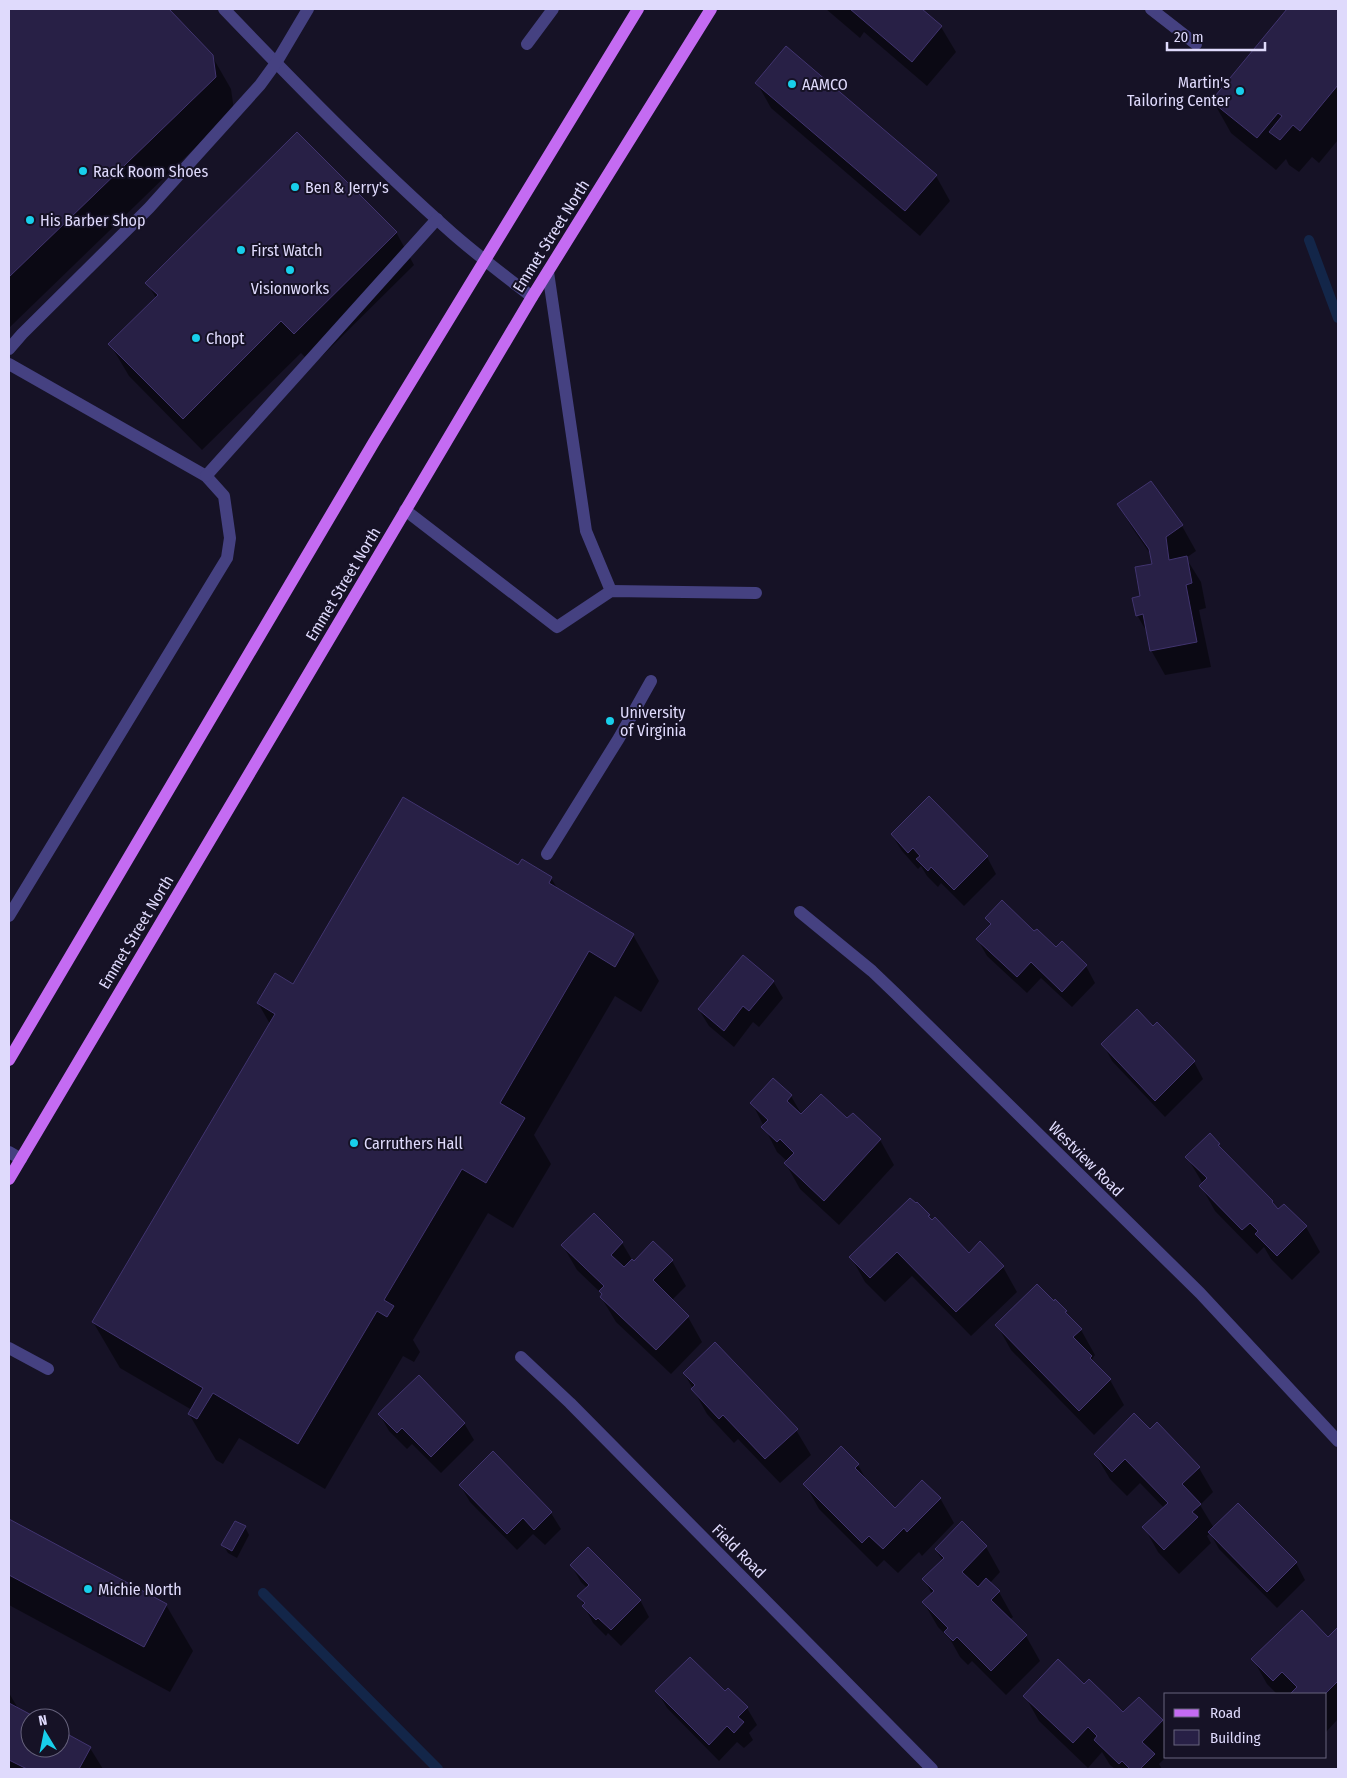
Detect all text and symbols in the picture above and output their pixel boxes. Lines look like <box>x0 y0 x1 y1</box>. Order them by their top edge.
scale bar <box>1167 20 1264 52</box>
text: 20 m <box>1174 28 1204 46</box>
place label: Martin's Tailoring Center <box>1127 73 1230 110</box>
place label: AAMCO <box>802 75 848 94</box>
marker: AAMCO <box>786 78 798 90</box>
marker: Martin's Tailoring Center <box>1234 85 1246 97</box>
place label: Rack Room Shoes <box>93 162 209 181</box>
marker: Rack Room Shoes <box>77 165 89 177</box>
street label: Emmet Street North <box>509 176 593 296</box>
place label: Ben & Jerry's <box>305 178 389 197</box>
marker: Ben & Jerry's <box>289 181 301 193</box>
place label: His Barber Shop <box>40 211 146 230</box>
marker: His Barber Shop <box>24 214 36 226</box>
place label: First Watch <box>251 241 322 260</box>
marker: First Watch <box>235 244 247 256</box>
marker: Visionworks <box>284 264 296 276</box>
place label: Visionworks <box>251 279 329 298</box>
place label: Chopt <box>206 329 245 348</box>
marker: Chopt <box>190 332 202 344</box>
street label: Emmet Street North <box>302 524 384 644</box>
place label: University of Virginia <box>620 703 687 740</box>
marker: University of Virginia <box>604 715 616 727</box>
street label: Emmet Street North <box>95 872 177 992</box>
street label: Westview Road <box>1045 1118 1127 1200</box>
place label: Carruthers Hall <box>364 1134 463 1153</box>
marker: Carruthers Hall <box>348 1137 360 1149</box>
street label: Field Road <box>708 1520 770 1582</box>
place label: Michie North <box>98 1580 182 1599</box>
marker: Michie North <box>82 1583 94 1595</box>
legend <box>1164 1693 1327 1758</box>
text: Road <box>1210 1704 1241 1722</box>
north arrow <box>20 1708 70 1758</box>
text: N <box>37 1712 48 1730</box>
text: Building <box>1210 1729 1261 1747</box>

